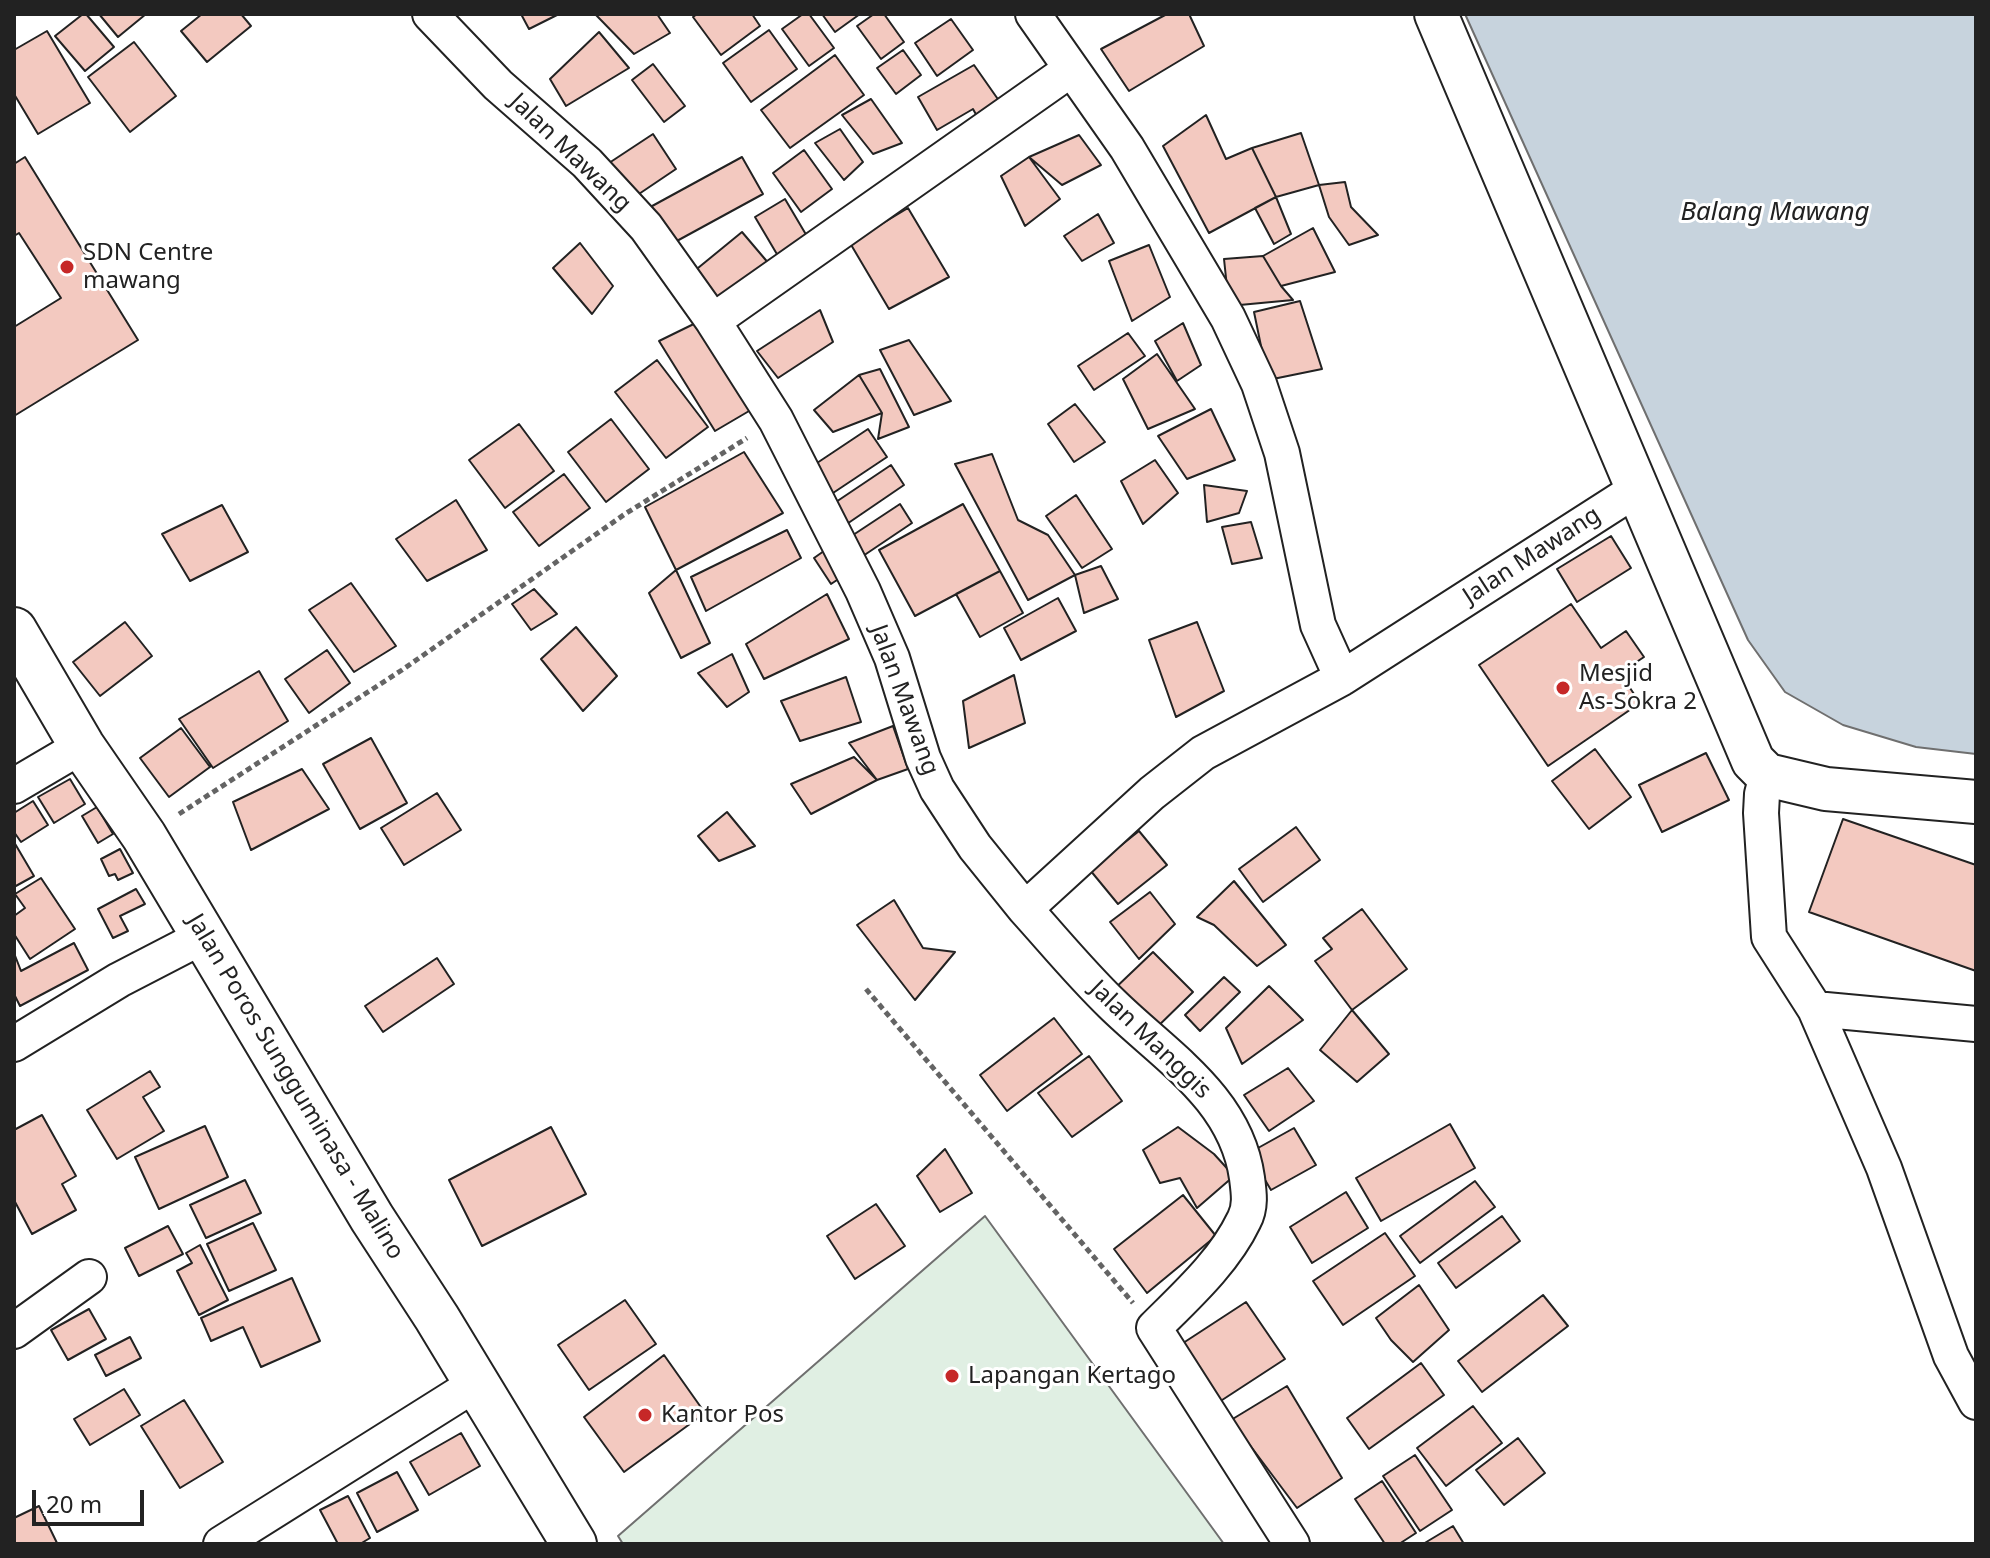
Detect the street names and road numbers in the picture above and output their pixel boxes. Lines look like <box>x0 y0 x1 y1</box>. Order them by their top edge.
street label: Jalan Mawang <box>503 88 637 218</box>
street label: Jalan Mawang <box>1458 501 1606 611</box>
street label: Jalan Mawang <box>863 621 945 779</box>
street label: Jalan Poros Sungguminasa - Malino <box>180 909 410 1265</box>
street label: Jalan Manggis <box>1083 975 1217 1105</box>

